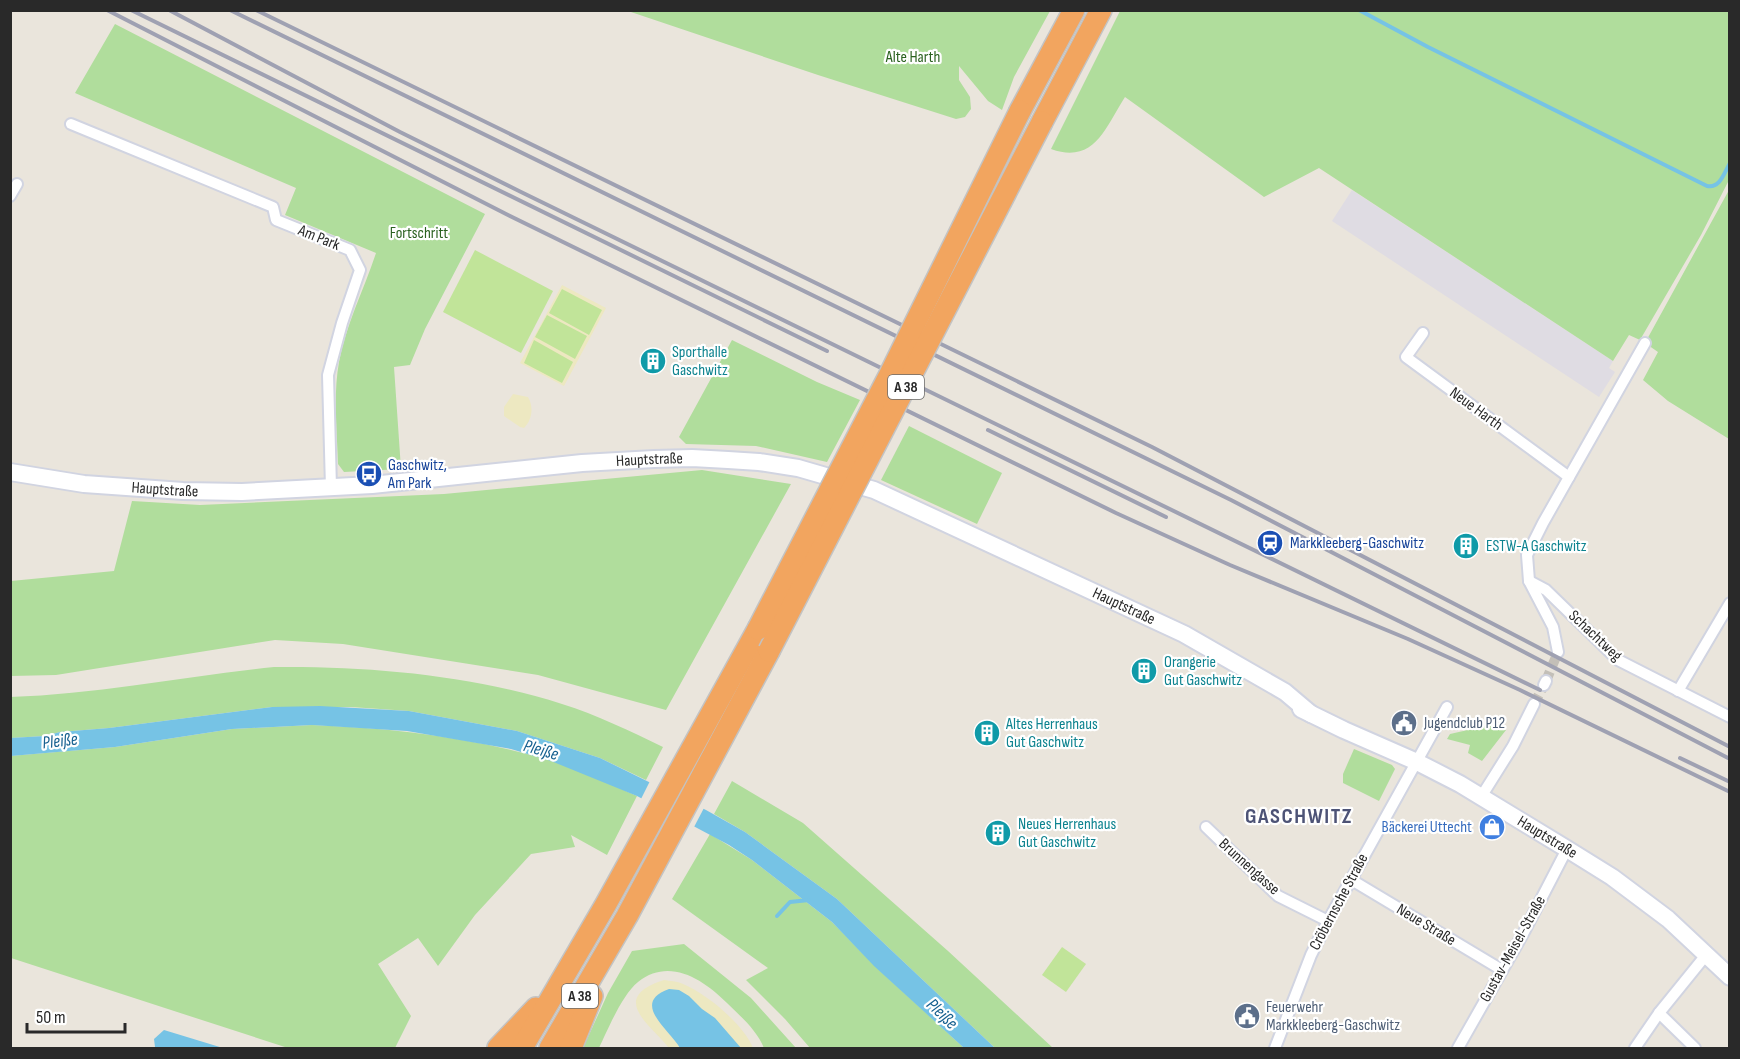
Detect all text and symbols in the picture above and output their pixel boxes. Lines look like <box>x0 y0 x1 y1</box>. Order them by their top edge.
park label: Alte Harth <box>885 48 940 67</box>
street label: Am Park <box>294 221 343 255</box>
park label: Fortschritt <box>390 224 448 243</box>
place label: Sporthalle Gaschwitz <box>672 343 728 380</box>
building icon: Sporthalle Gaschwitz <box>638 346 668 376</box>
road number: A 38 <box>888 375 924 399</box>
street label: Neue Harth <box>1446 383 1506 435</box>
street label: Hauptstraße <box>615 449 683 471</box>
place label: Gaschwitz, Am Park <box>387 456 447 493</box>
bus stop icon: Gaschwitz, Am Park <box>354 459 384 489</box>
street label: Hauptstraße <box>131 478 198 501</box>
station icon: Markkleeberg-Gaschwitz <box>1255 528 1285 558</box>
building icon: ESTW-A Gaschwitz <box>1451 531 1481 561</box>
place label: Markkleeberg-Gaschwitz <box>1290 534 1424 553</box>
place label: ESTW-A Gaschwitz <box>1486 537 1587 556</box>
street label: Hauptstraße <box>1090 583 1158 629</box>
street label: Schachtweg <box>1564 606 1626 666</box>
place label: Orangerie Gut Gaschwitz <box>1164 653 1242 690</box>
building icon: Orangerie Gut Gaschwitz <box>1129 656 1159 686</box>
public building icon: Jugendclub P12 <box>1389 708 1419 738</box>
place label: Jugendclub P12 <box>1423 714 1505 733</box>
place label: Altes Herrenhaus Gut Gaschwitz <box>1005 715 1098 752</box>
building icon: Altes Herrenhaus Gut Gaschwitz <box>972 718 1002 748</box>
water label: Pleiße <box>41 728 79 754</box>
water label: Pleiße <box>521 735 561 765</box>
district label: GASCHWITZ <box>1245 803 1353 830</box>
shop icon: Bäckerei Uttecht <box>1477 812 1507 842</box>
street label: Hauptstraße <box>1514 812 1581 863</box>
place label: Neues Herrenhaus Gut Gaschwitz <box>1018 815 1116 852</box>
building icon: Neues Herrenhaus Gut Gaschwitz <box>983 818 1013 848</box>
place label: Bäckerei Uttecht <box>1381 818 1472 837</box>
street label: Brunnengasse <box>1215 835 1283 899</box>
street label: Cröbernsche Straße <box>1306 851 1372 953</box>
street label: Gustav-Meisel-Straße <box>1476 893 1550 1005</box>
street label: Neue Straße <box>1393 900 1459 950</box>
road number: A 38 <box>562 984 598 1008</box>
water label: Pleiße <box>922 994 962 1034</box>
scale bar <box>27 996 124 1034</box>
place label: Feuerwehr Markkleeberg-Gaschwitz <box>1266 998 1400 1035</box>
public building icon: Feuerwehr Markkleeberg-Gaschwitz <box>1232 1001 1262 1031</box>
text: 50 m <box>36 1007 66 1028</box>

